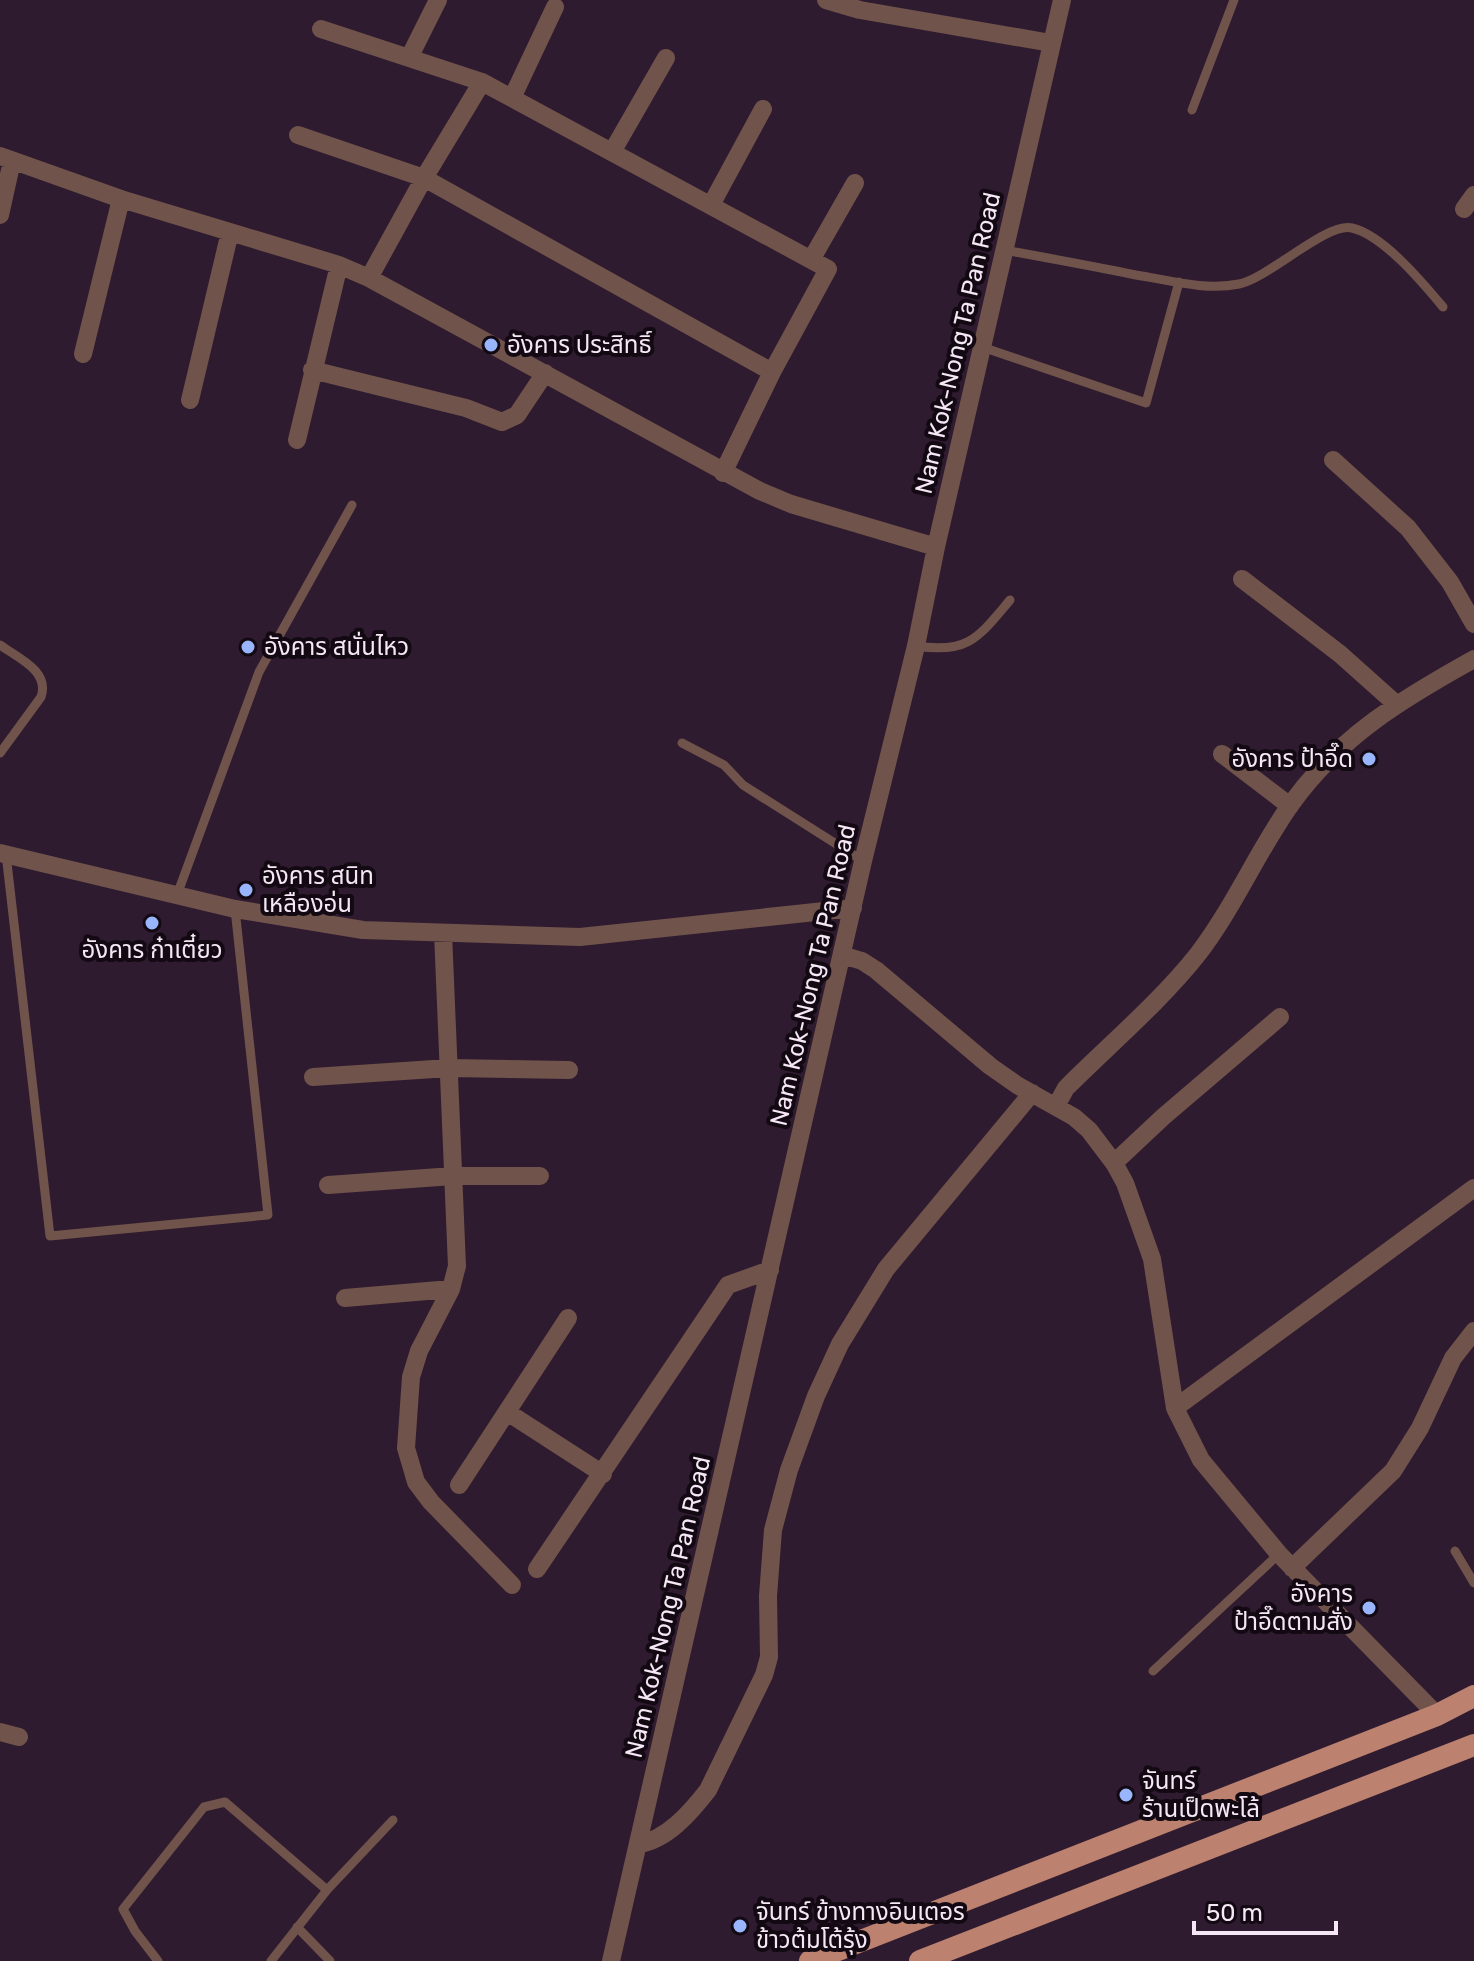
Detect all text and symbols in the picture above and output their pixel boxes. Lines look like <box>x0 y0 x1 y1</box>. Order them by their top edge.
street label: Nam Kok-Nong Ta Pan Road <box>910 190 1006 496</box>
place label: อังคาร ประสิทธิ์ <box>507 330 652 359</box>
marker: อังคาร ประสิทธิ์ <box>482 336 500 354</box>
place label: อังคาร สนั่นไหว <box>264 631 409 661</box>
marker: อังคาร สนั่นไหว <box>239 638 257 656</box>
place label: อังคาร ป้าอี๊ด <box>1231 742 1353 773</box>
marker: อังคาร ป้าอี๊ด <box>1360 750 1378 768</box>
street label: Nam Kok-Nong Ta Pan Road <box>765 822 861 1128</box>
place label: อังคาร สนิท เหลืองอ่น <box>262 862 374 918</box>
marker: อังคาร สนิท เหลืองอ่น <box>237 881 255 899</box>
marker: อังคาร ก๋าเตี๋ยว <box>143 914 161 932</box>
place label: อังคาร ก๋าเตี๋ยว <box>81 933 223 964</box>
street label: Nam Kok-Nong Ta Pan Road <box>620 1454 716 1760</box>
place label: อังคาร ป้าอี๊ดตามสั่ง <box>1234 1580 1353 1636</box>
marker: อังคาร ป้าอี๊ดตามสั่ง <box>1360 1599 1378 1617</box>
place label: จันทร์ ร้านเป็ดพะโล้ <box>1142 1767 1260 1823</box>
marker: จันทร์ ร้านเป็ดพะโล้ <box>1117 1786 1135 1804</box>
scale bar <box>1194 1885 1336 1935</box>
place label: จันทร์ ข้างทางอินเตอร ข้าวต้มโต้รุ้ง <box>756 1898 965 1955</box>
text: 50 m <box>1206 1899 1263 1927</box>
marker: จันทร์ ข้างทางอินเตอร ข้าวต้มโต้รุ้ง <box>731 1917 749 1935</box>

